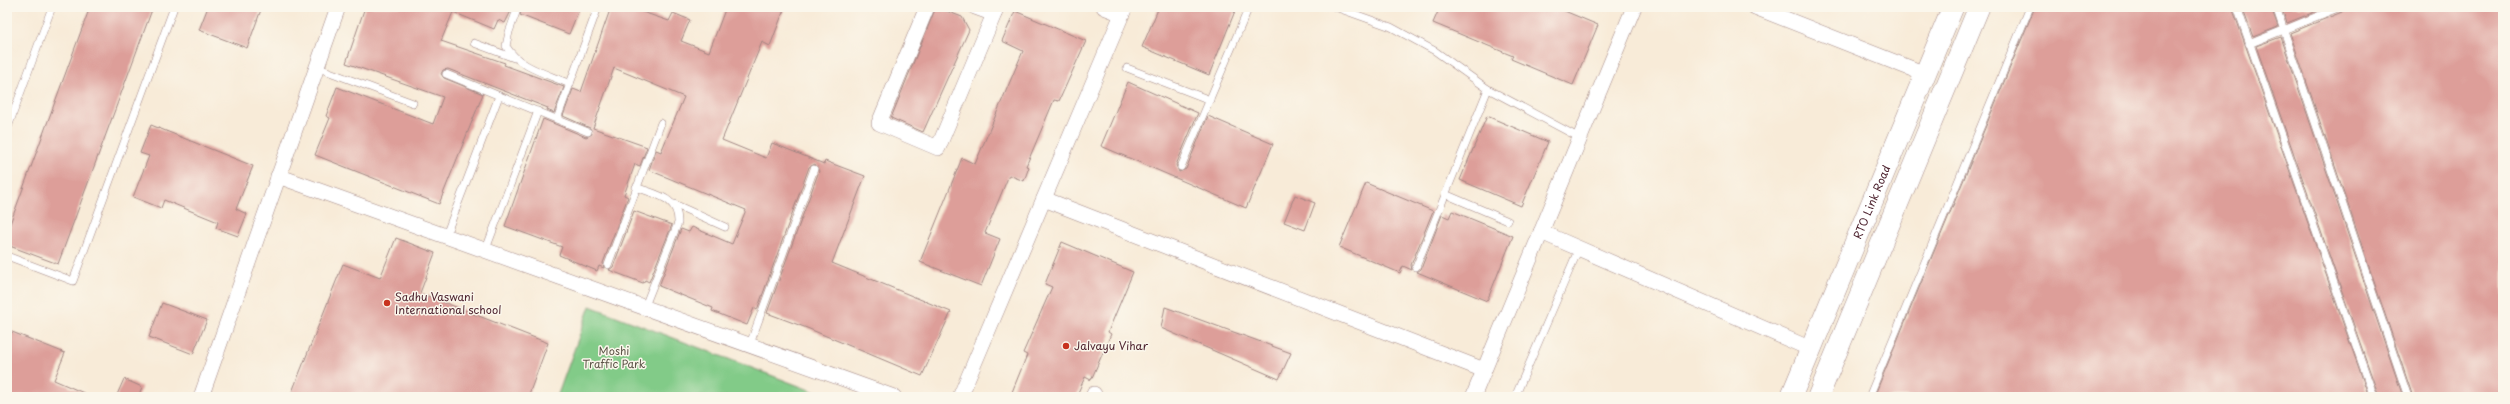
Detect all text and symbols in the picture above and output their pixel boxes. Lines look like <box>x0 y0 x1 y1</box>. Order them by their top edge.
street label: RTO Link Road <box>1849 162 1894 241</box>
place label: Sadhu Vaswani International school <box>395 288 501 318</box>
marker: Sadhu Vaswani International school <box>382 298 392 308</box>
place label: Jalvayu Vihar <box>1074 337 1149 354</box>
marker: Jalvayu Vihar <box>1061 341 1071 351</box>
park label: Moshi Traffic Park <box>583 342 646 372</box>

